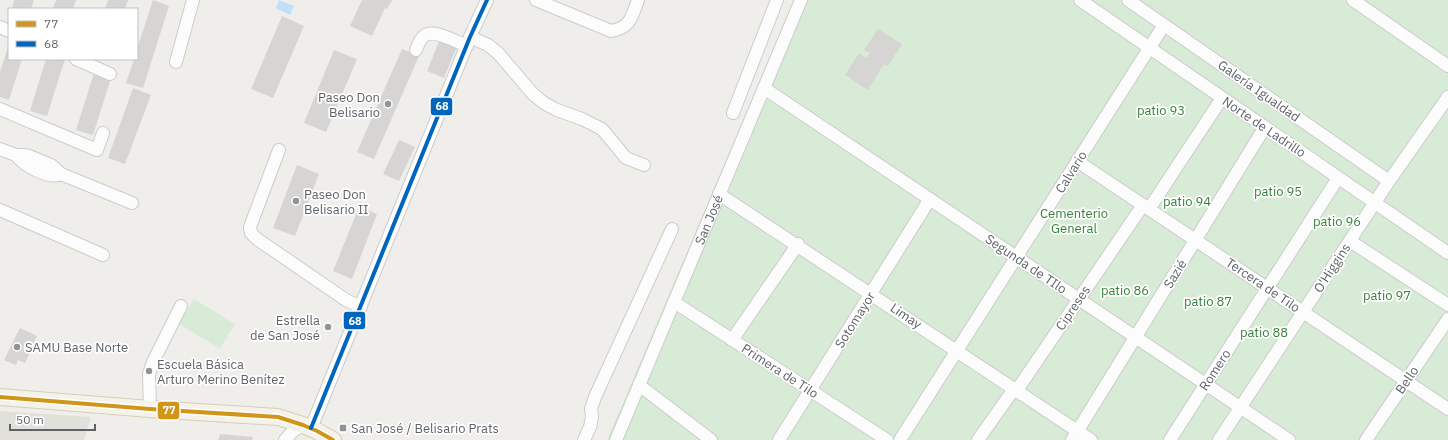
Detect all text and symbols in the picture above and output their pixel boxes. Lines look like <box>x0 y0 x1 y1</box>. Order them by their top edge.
legend <box>8 8 138 60</box>
text: 77 <box>44 16 58 31</box>
text: 68 <box>44 36 58 51</box>
street label: Galería Igualdad <box>1215 56 1303 126</box>
place label: Paseo Don Belisario <box>318 89 380 121</box>
street label: Norte de Ladrillo <box>1219 93 1309 161</box>
line badge: 68 <box>430 97 453 116</box>
marker: Paseo Don Belisario <box>383 99 393 109</box>
text: 68 <box>435 99 449 113</box>
park label: patio 93 <box>1137 102 1185 119</box>
street label: Calvario <box>1051 148 1091 196</box>
park label: patio 95 <box>1254 183 1302 200</box>
place label: Paseo Don Belisario II <box>304 186 368 218</box>
street label: San José <box>691 192 727 247</box>
park label: patio 94 <box>1163 193 1211 210</box>
marker: Paseo Don Belisario II <box>291 196 301 206</box>
park label: Cementerio General <box>1040 205 1108 237</box>
park label: patio 96 <box>1313 213 1361 230</box>
street label: Segunda de TIlo <box>982 230 1070 298</box>
street label: O'Higgins <box>1310 240 1354 296</box>
street label: Tercera de Tilo <box>1223 254 1303 316</box>
street label: Sazié <box>1160 256 1190 292</box>
street label: Cipreses <box>1052 282 1094 334</box>
park label: patio 86 <box>1101 282 1149 299</box>
park label: patio 97 <box>1363 287 1411 304</box>
street label: Sotomayor <box>831 288 879 351</box>
park label: patio 87 <box>1184 293 1232 310</box>
street label: Limay <box>887 299 925 333</box>
line badge: 68 <box>343 311 366 330</box>
place label: Estrella de San José <box>250 312 320 344</box>
text: 68 <box>348 314 362 328</box>
marker: Estrella de San José <box>323 322 333 332</box>
park label: patio 88 <box>1240 324 1288 341</box>
place label: SAMU Base Norte <box>25 339 128 356</box>
street label: Primera de Tilo <box>738 340 822 402</box>
marker: SAMU Base Norte <box>12 342 22 352</box>
street label: Romero <box>1195 346 1235 394</box>
place label: Escuela Básica Arturo Merino Benítez <box>157 356 284 388</box>
street label: Bello <box>1392 363 1422 397</box>
marker: Escuela Básica Arturo Merino Benítez <box>144 366 154 376</box>
line badge: 77 <box>157 401 180 420</box>
text: 77 <box>162 403 176 417</box>
scale bar <box>10 406 95 432</box>
text: 50 m <box>16 412 44 427</box>
place label: San José / Belisario Prats <box>351 420 499 437</box>
marker: San José / Belisario Prats <box>338 423 348 433</box>

